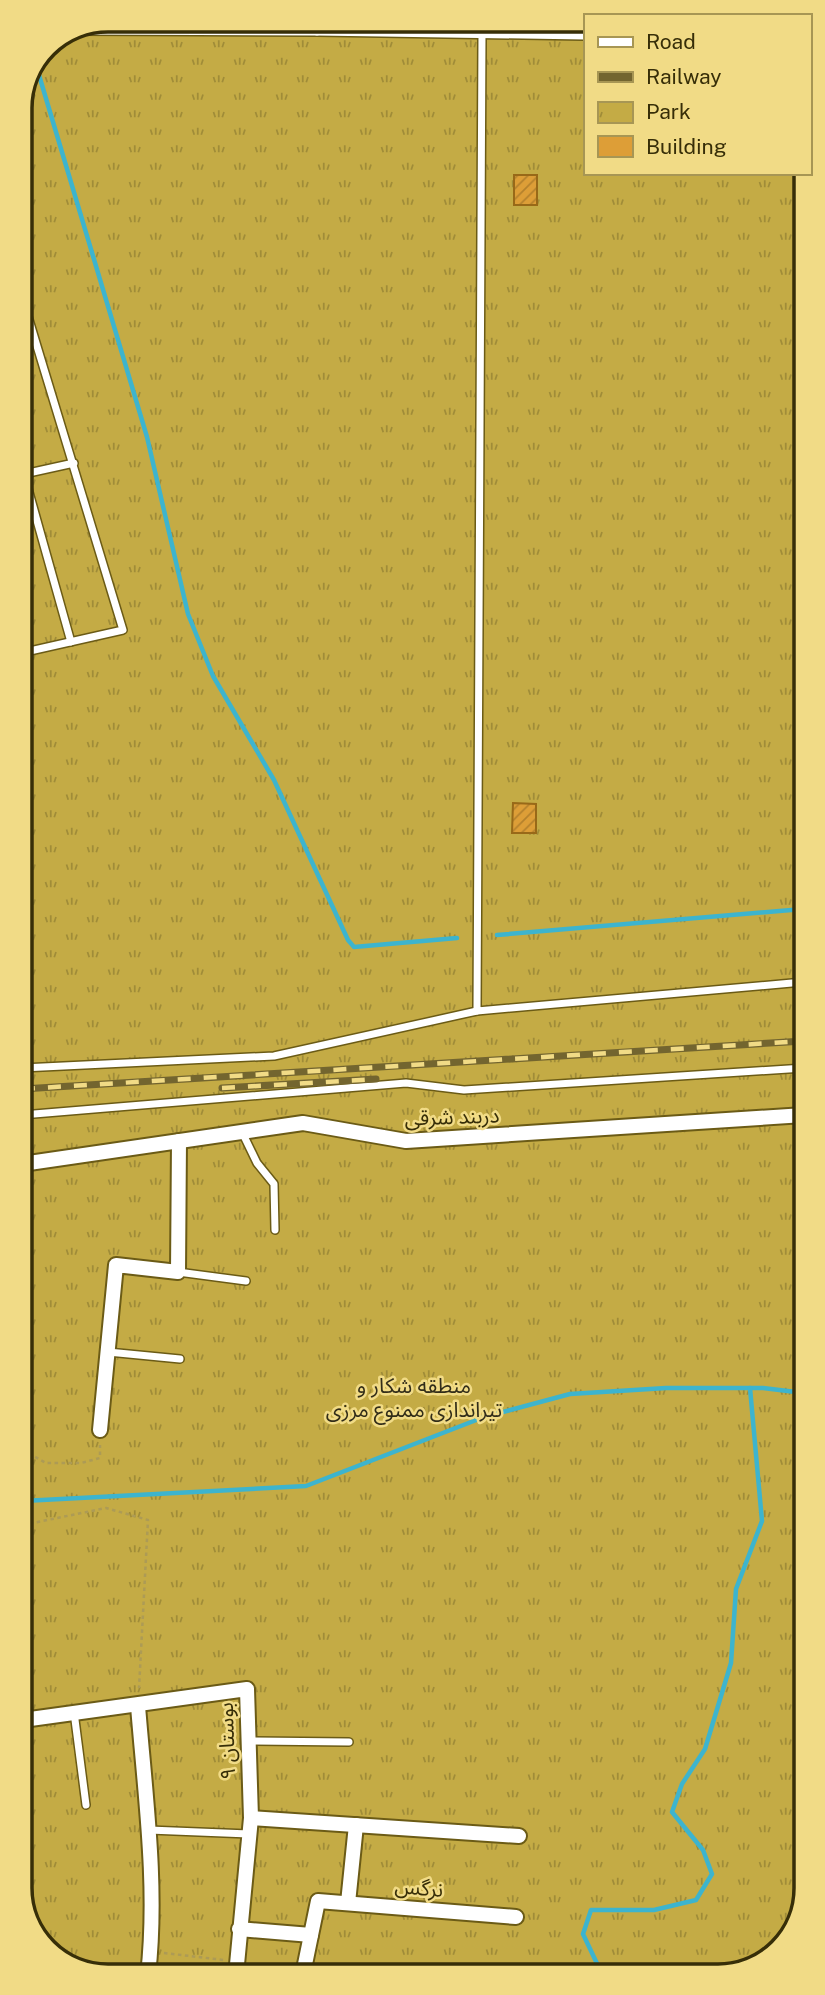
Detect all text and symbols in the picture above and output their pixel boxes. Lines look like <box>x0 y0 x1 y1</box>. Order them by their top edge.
legend <box>584 14 811 175</box>
text: Road <box>646 29 696 54</box>
text: Railway <box>646 64 722 89</box>
text: Park <box>646 99 691 124</box>
text: Building <box>646 134 727 159</box>
street label: دربند شرقی <box>404 1102 500 1131</box>
park label: منطقه شکار و تیراندازی ممنوع مرزی <box>326 1373 502 1425</box>
street label: بوستان ۹ <box>213 1702 240 1780</box>
street label: نرگس <box>394 1873 444 1902</box>

